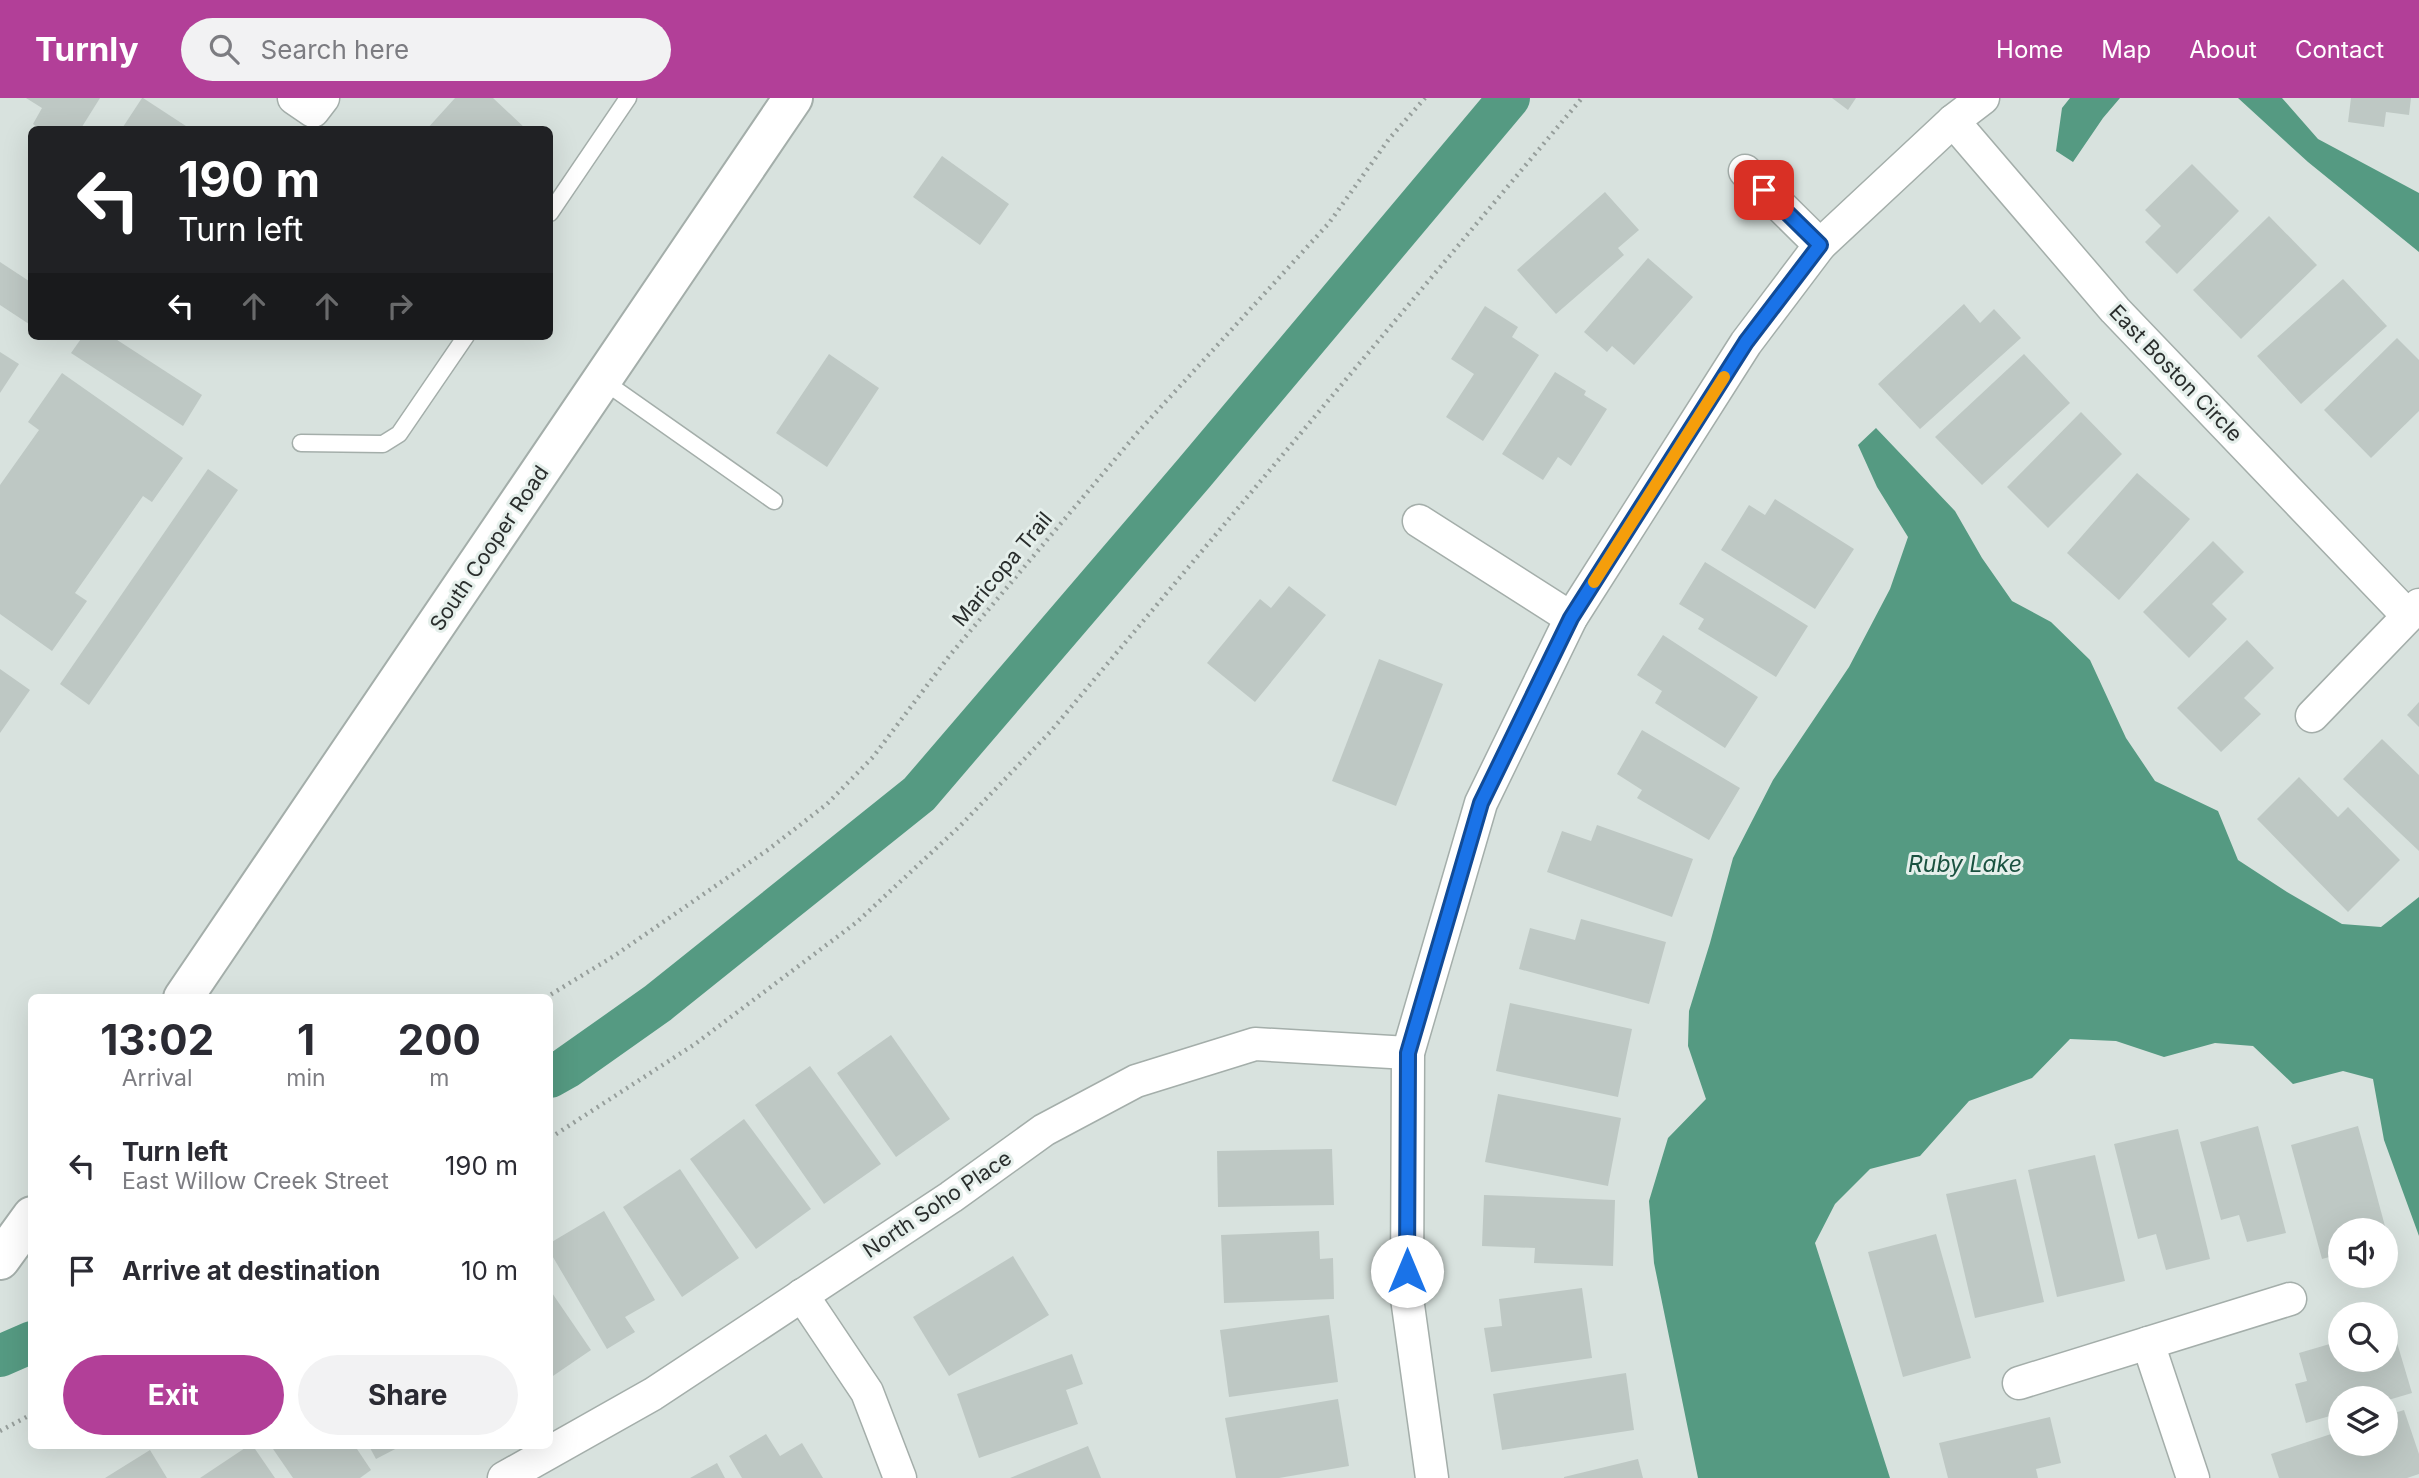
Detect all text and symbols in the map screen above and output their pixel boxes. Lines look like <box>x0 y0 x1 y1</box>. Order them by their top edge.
search box <box>181 18 671 81</box>
text: Turnly <box>35 29 139 69</box>
icon: search <box>205 30 243 68</box>
text: Search here <box>261 34 409 65</box>
text: Home <box>1996 35 2063 64</box>
text: Map <box>2101 35 2151 64</box>
text: About <box>2189 35 2257 64</box>
text: Contact <box>2295 35 2384 64</box>
text: 190 m <box>178 150 320 209</box>
icon: left <box>63 154 154 245</box>
pin <box>1734 160 1794 220</box>
icon: arrive <box>1745 171 1783 209</box>
text: Turn left <box>178 210 303 249</box>
icon: left <box>162 287 200 325</box>
icon: ahead <box>235 287 273 325</box>
icon: ahead <box>308 287 346 325</box>
icon: right <box>381 287 419 325</box>
street label: East Boston Circle <box>2104 299 2248 447</box>
street label: South Cooper Road <box>424 461 554 635</box>
street label: Maricopa Trail <box>947 507 1057 631</box>
water label: Ruby Lake <box>1908 850 2022 878</box>
text: 13:02 <box>100 1014 214 1065</box>
text: 1 <box>297 1014 315 1065</box>
text: 200 <box>398 1014 481 1065</box>
text: Arrival <box>122 1064 193 1092</box>
text: min <box>286 1064 326 1092</box>
text: m <box>429 1064 449 1092</box>
text: Turn left <box>122 1136 228 1167</box>
street label: North Soho Place <box>858 1145 1016 1263</box>
icon: left <box>63 1147 101 1185</box>
text: 190 m <box>445 1150 518 1181</box>
text: East Willow Creek Street <box>122 1167 389 1195</box>
map controls <box>2328 1218 2398 1456</box>
button: sound <box>2328 1218 2398 1288</box>
position arrow <box>1370 1234 1444 1308</box>
icon: arrive <box>63 1252 101 1290</box>
text: Arrive at destination <box>122 1255 381 1286</box>
text: 10 m <box>461 1255 518 1286</box>
button: search <box>2328 1302 2398 1372</box>
button: Exit <box>63 1355 284 1435</box>
button: Share <box>298 1355 518 1435</box>
button: layers <box>2328 1386 2398 1456</box>

